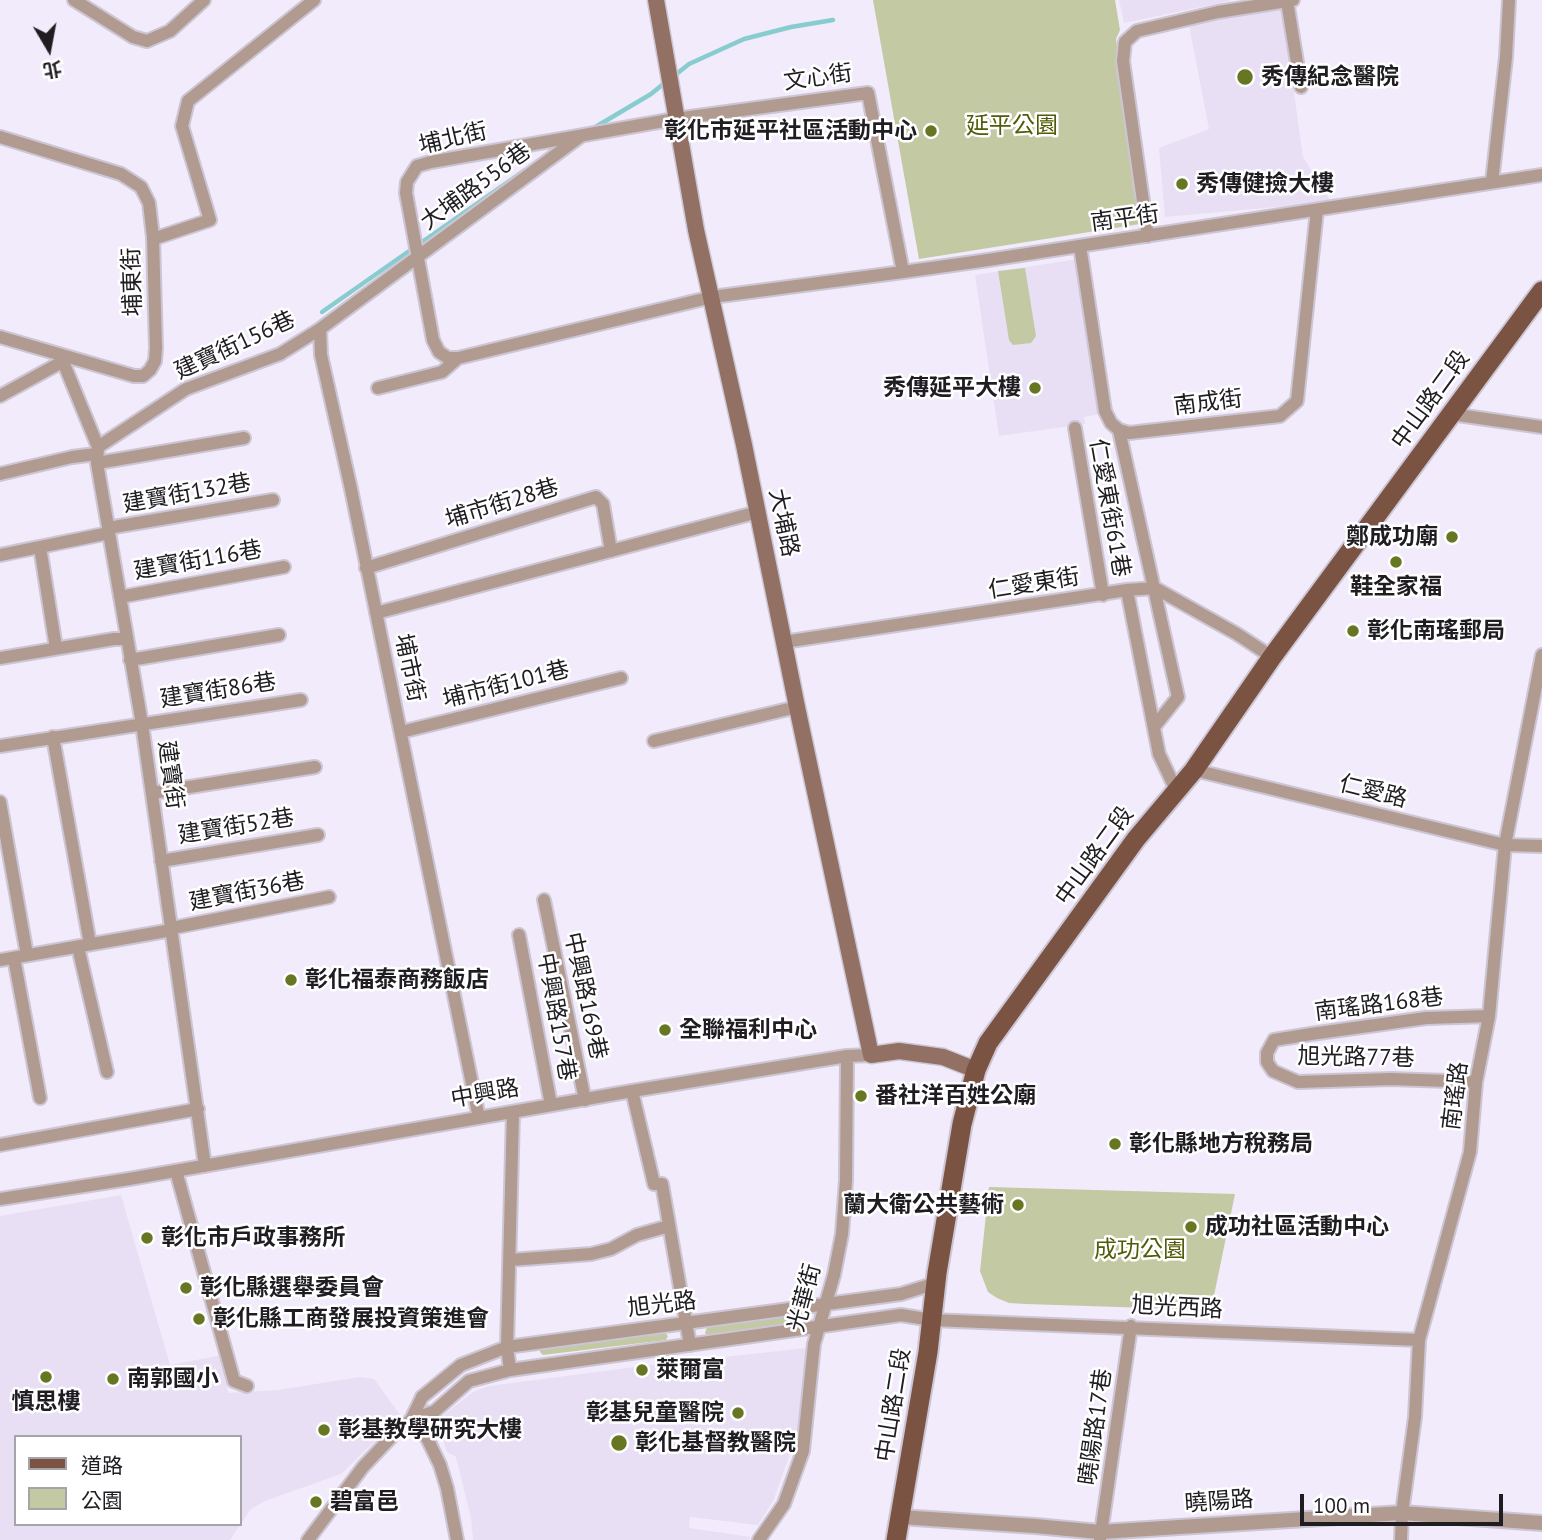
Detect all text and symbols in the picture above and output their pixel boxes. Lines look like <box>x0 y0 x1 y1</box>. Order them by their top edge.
north arrow <box>14 14 84 84</box>
text: 北 <box>41 56 64 83</box>
street label: 文心街 <box>782 60 854 96</box>
place label: 秀傳紀念醫院 <box>1261 63 1399 91</box>
marker: 秀傳紀念醫院 <box>1235 67 1255 87</box>
park label: 延平公園 <box>966 112 1058 140</box>
place label: 彰化市延平社區活動中心 <box>664 117 917 145</box>
street label: 埔北街 <box>416 118 490 160</box>
marker: 彰化市延平社區活動中心 <box>923 123 939 139</box>
street label: 大埔路556巷 <box>415 138 537 236</box>
place label: 秀傳健撿大樓 <box>1196 170 1334 198</box>
marker: 秀傳健撿大樓 <box>1174 176 1190 192</box>
street label: 南平街 <box>1089 201 1161 237</box>
street label: 埔東街 <box>118 247 148 317</box>
street label: 建寶街156巷 <box>170 306 300 386</box>
street label: 中山路二段 <box>1386 345 1476 455</box>
place label: 秀傳延平大樓 <box>883 374 1021 402</box>
marker: 秀傳延平大樓 <box>1027 380 1043 396</box>
street label: 南成街 <box>1172 385 1244 421</box>
street label: 仁愛東街61巷 <box>1083 437 1135 579</box>
street label: 建寶街132巷 <box>121 469 253 519</box>
street label: 埔市街28巷 <box>442 474 562 534</box>
street label: 大埔路 <box>762 486 804 560</box>
place label: 鄭成功廟 <box>1346 523 1438 551</box>
marker: 鄭成功廟 <box>1444 529 1460 545</box>
street label: 建寶街116巷 <box>132 536 264 586</box>
marker: 鞋全家福 <box>1388 554 1404 570</box>
street label: 仁愛東街 <box>986 563 1082 605</box>
place label: 鞋全家福 <box>1350 573 1442 601</box>
place label: 彰化南瑤郵局 <box>1367 617 1505 645</box>
marker: 彰化南瑤郵局 <box>1345 623 1361 639</box>
street label: 埔市街 <box>388 631 430 705</box>
street label: 埔市街101巷 <box>440 656 572 714</box>
street label: 建寶街86巷 <box>158 668 278 714</box>
street label: 建寶街 <box>152 739 188 811</box>
street label: 仁愛路 <box>1336 770 1410 814</box>
street label: 中山路二段 <box>1050 801 1140 911</box>
street label: 建寶街52巷 <box>176 804 296 850</box>
street label: 建寶街36巷 <box>187 867 307 917</box>
street label: 中興路169巷 <box>558 930 612 1062</box>
street label: 中興路157巷 <box>531 951 581 1083</box>
place label: 彰化福泰商務飯店 <box>305 966 489 994</box>
marker: 彰化福泰商務飯店 <box>283 972 299 988</box>
street label: 南瑤路168巷 <box>1313 983 1445 1027</box>
place label: 全聯福利中心 <box>679 1016 817 1044</box>
marker: 全聯福利中心 <box>657 1022 673 1038</box>
street label: 旭光路77巷 <box>1297 1043 1415 1073</box>
street label: 南瑤路 <box>1438 1060 1474 1132</box>
street label: 中興路 <box>449 1074 521 1114</box>
place label: 番社洋百姓公廟 <box>875 1082 1036 1110</box>
marker: 番社洋百姓公廟 <box>853 1088 869 1104</box>
place label: 彰化縣地方稅務局 <box>1129 1130 1313 1158</box>
marker: 彰化縣地方稅務局 <box>1107 1136 1123 1152</box>
place label: 蘭大衛公共藝術 <box>843 1191 1004 1219</box>
marker: 蘭大衛公共藝術 <box>1010 1197 1026 1213</box>
place label: 成功社區活動中心 <box>1205 1213 1389 1241</box>
marker: 成功社區活動中心 <box>1183 1219 1199 1235</box>
place label: 彰化市戶政事務所 <box>161 1224 345 1252</box>
marker: 彰化市戶政事務所 <box>139 1230 155 1246</box>
park label: 成功公園 <box>1094 1236 1186 1264</box>
street label: 光華街 <box>783 1261 827 1335</box>
place label: 彰化縣選舉委員會 <box>200 1274 384 1302</box>
marker: 彰化縣選舉委員會 <box>178 1280 194 1296</box>
street label: 旭光路 <box>626 1287 698 1323</box>
street label: 旭光西路 <box>1130 1292 1224 1324</box>
place label: 彰化縣工商發展投資策進會 <box>213 1305 489 1333</box>
marker: 彰化縣工商發展投資策進會 <box>191 1311 207 1327</box>
street label: 中山路二段 <box>871 1346 917 1464</box>
place label: 萊爾富 <box>656 1356 725 1384</box>
marker: 萊爾富 <box>634 1362 650 1378</box>
place label: 南郭國小 <box>127 1365 219 1393</box>
street label: 曉陽路17巷 <box>1074 1367 1118 1487</box>
marker: 慎思樓 <box>38 1369 54 1385</box>
marker: 南郭國小 <box>105 1371 121 1387</box>
place label: 慎思樓 <box>12 1388 80 1416</box>
place label: 彰基兒童醫院 <box>586 1399 724 1427</box>
marker: 彰基兒童醫院 <box>730 1405 746 1421</box>
place label: 彰基教學研究大樓 <box>338 1416 522 1444</box>
marker: 彰基教學研究大樓 <box>316 1422 332 1438</box>
place label: 彰化基督教醫院 <box>635 1429 796 1457</box>
marker: 彰化基督教醫院 <box>609 1433 629 1453</box>
legend <box>14 1435 242 1526</box>
text: 道路 <box>81 1452 123 1479</box>
scale bar <box>1304 1480 1507 1524</box>
street label: 曉陽路 <box>1184 1486 1254 1518</box>
text: 公園 <box>81 1487 123 1514</box>
place label: 碧富邑 <box>330 1488 399 1516</box>
text: 100 m <box>1313 1492 1370 1519</box>
marker: 碧富邑 <box>308 1494 324 1510</box>

